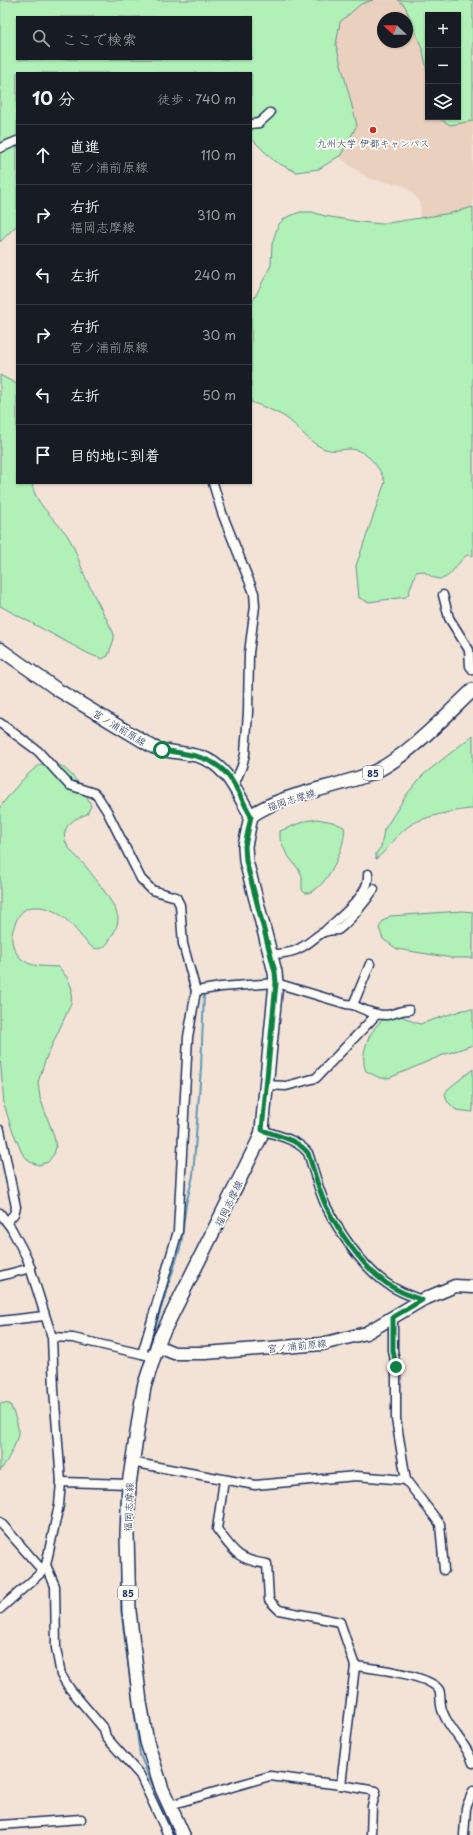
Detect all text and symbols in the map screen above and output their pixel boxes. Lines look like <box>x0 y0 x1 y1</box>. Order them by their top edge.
north arrow <box>377 12 413 48</box>
map controls <box>425 12 461 120</box>
button: + <box>425 12 461 48</box>
search box <box>16 16 252 60</box>
icon: search <box>30 27 52 49</box>
text: ここで検索 <box>62 27 137 50</box>
button: − <box>425 48 461 84</box>
button: layers <box>425 84 461 120</box>
text: 10 分 <box>32 85 75 111</box>
text: 徒歩 · 740 m <box>157 89 236 108</box>
marker: 九州大学 伊都キャンパス <box>368 125 378 135</box>
text: 直進 <box>70 134 100 157</box>
place label: 九州大学 伊都キャンパス <box>317 135 429 150</box>
icon: ahead <box>32 144 54 166</box>
text: 110 m <box>201 145 236 164</box>
text: 宮ノ浦前原線 <box>70 157 148 176</box>
text: 右折 <box>70 194 100 217</box>
icon: right <box>32 204 54 226</box>
text: 310 m <box>197 205 236 224</box>
text: 福岡志摩線 <box>70 217 135 236</box>
text: 左折 <box>70 263 100 286</box>
icon: left <box>32 264 54 286</box>
text: 240 m <box>194 265 236 284</box>
text: 右折 <box>70 314 100 337</box>
icon: right <box>32 324 54 346</box>
text: 30 m <box>202 325 236 344</box>
text: 宮ノ浦前原線 <box>70 337 148 356</box>
text: 左折 <box>70 383 100 406</box>
icon: left <box>32 384 54 406</box>
text: 50 m <box>202 385 236 404</box>
text: 目的地に到着 <box>70 443 160 466</box>
icon: arrive <box>32 444 54 466</box>
street label: 宮ノ浦前原線 <box>90 705 150 749</box>
route start <box>153 741 171 759</box>
road number: 85 <box>363 766 383 780</box>
street label: 福岡志摩線 <box>265 784 317 814</box>
street label: 福岡志摩線 <box>210 1177 246 1229</box>
street label: 宮ノ浦前原線 <box>266 1334 328 1356</box>
route end <box>387 1358 405 1376</box>
street label: 福岡志摩線 <box>120 1482 136 1532</box>
road number: 85 <box>118 1586 138 1600</box>

